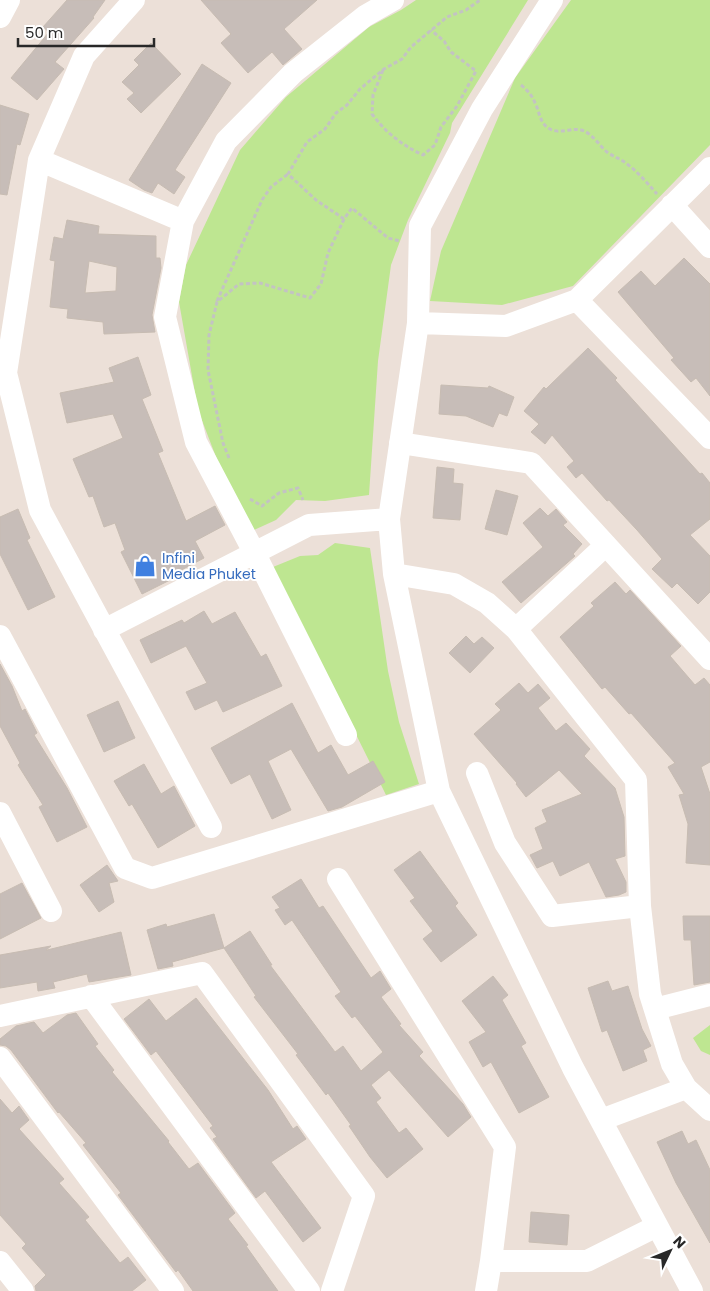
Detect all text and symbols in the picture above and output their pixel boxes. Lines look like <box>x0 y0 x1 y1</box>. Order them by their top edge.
scale bar <box>18 15 154 47</box>
text: 50 m <box>25 22 63 43</box>
place label: Infini Media Phuket <box>162 548 256 584</box>
shop icon: Infini Media Phuket <box>132 553 158 579</box>
north arrow <box>645 1226 695 1276</box>
text: N <box>669 1231 690 1253</box>

